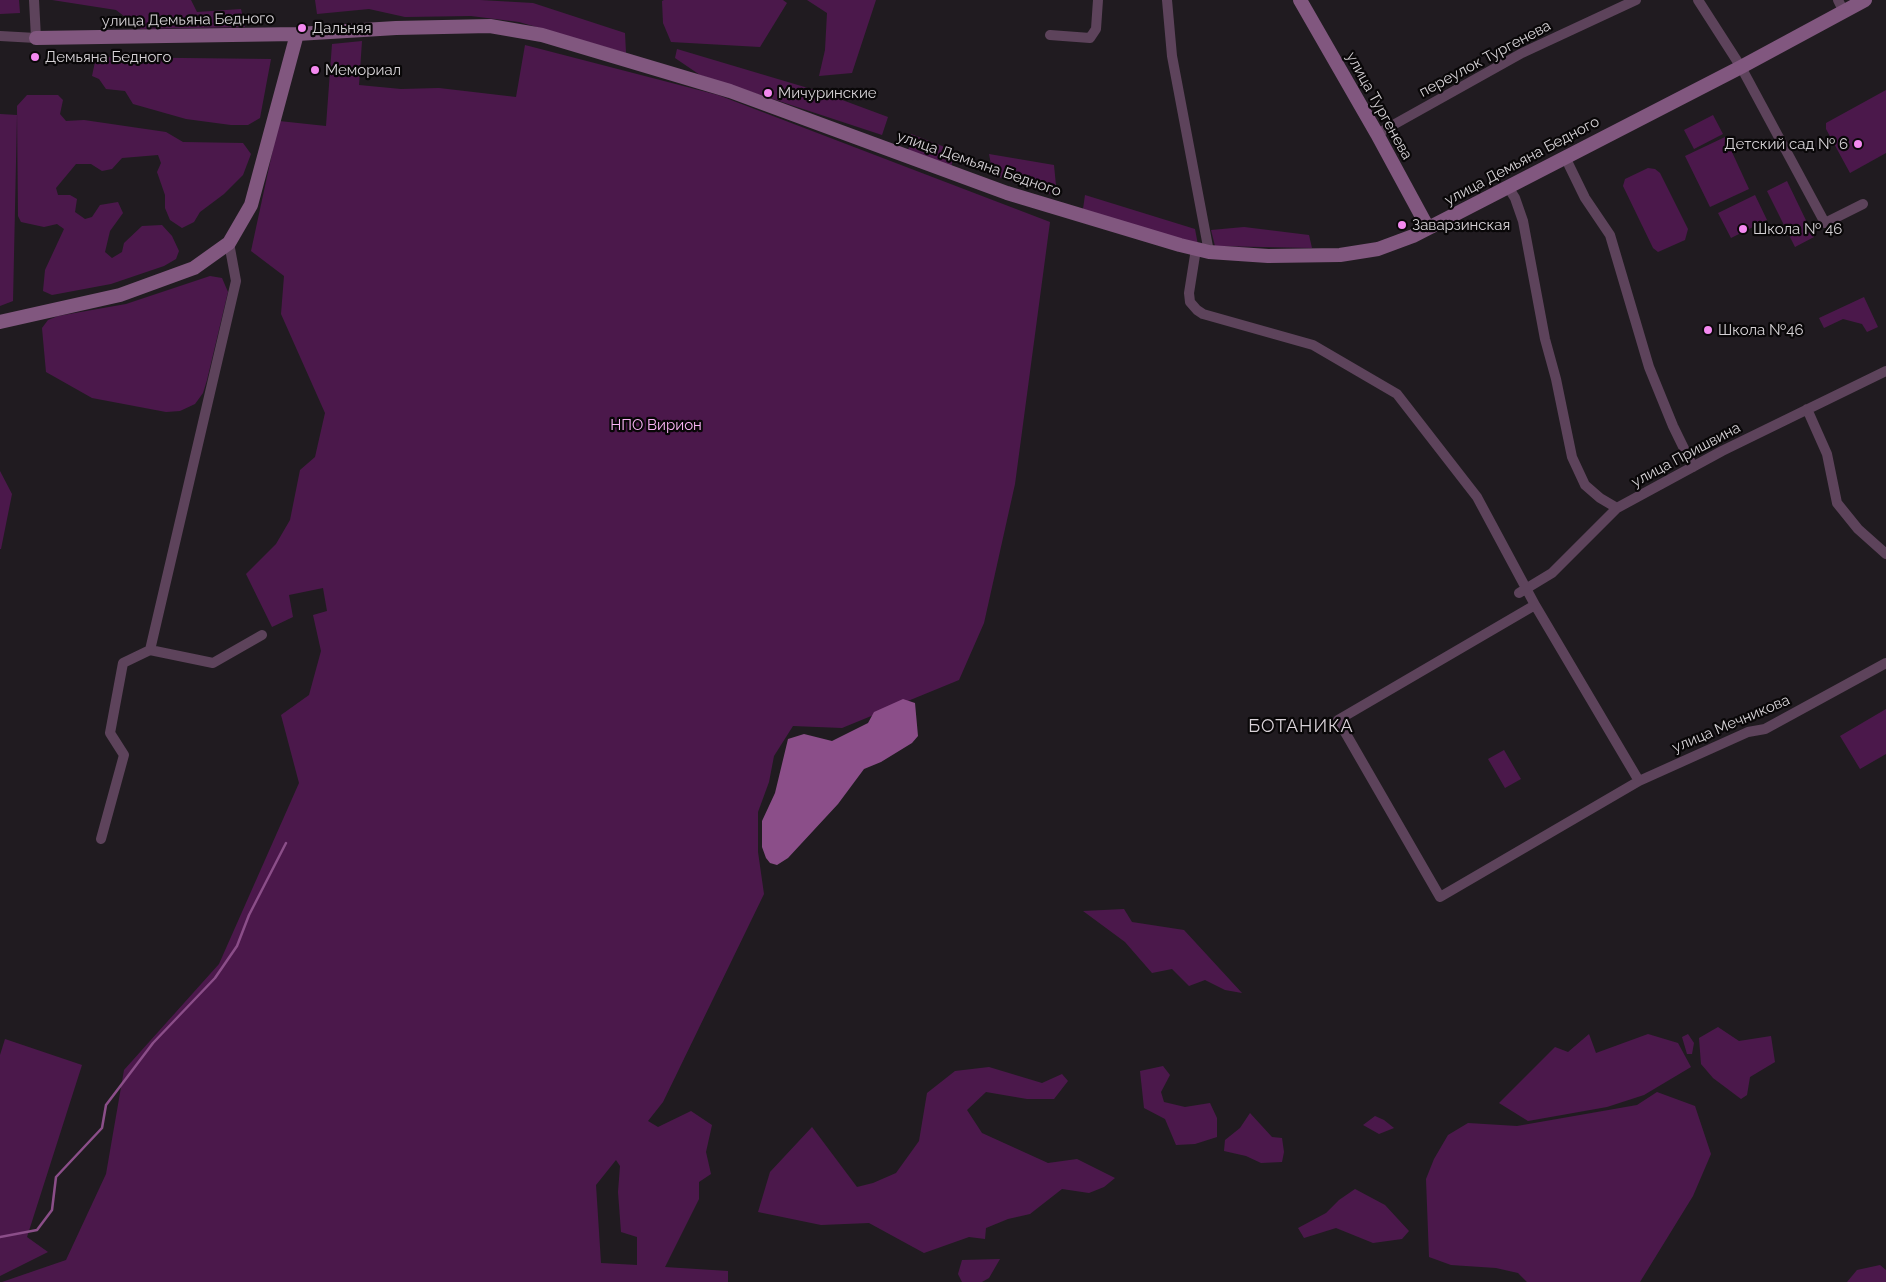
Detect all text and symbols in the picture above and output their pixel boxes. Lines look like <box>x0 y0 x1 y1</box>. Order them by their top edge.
street label: улица Демьяна Бедного <box>102 9 274 31</box>
street label: переулок Тургенева <box>1416 17 1554 101</box>
place label: Дальняя <box>312 19 372 37</box>
marker: Дальняя <box>296 22 308 34</box>
place label: Демьяна Бедного <box>45 48 171 66</box>
street label: улица Тургенева <box>1342 49 1416 163</box>
marker: Демьяна Бедного <box>29 51 41 63</box>
place label: Мемориал <box>325 61 401 79</box>
marker: Мемориал <box>309 64 321 76</box>
place label: Мичуринские <box>778 84 877 102</box>
marker: Мичуринские <box>762 87 774 99</box>
street label: улица Демьяна Бедного <box>1442 113 1602 209</box>
street label: улица Демьяна Бедного <box>894 127 1064 201</box>
place label: Детский сад № 6 <box>1724 135 1848 153</box>
marker: Детский сад № 6 <box>1852 138 1864 150</box>
place label: Заварзинская <box>1412 216 1510 234</box>
marker: Заварзинская <box>1396 219 1408 231</box>
place label: Школа № 46 <box>1753 220 1842 238</box>
marker: Школа № 46 <box>1737 223 1749 235</box>
place label: Школа №46 <box>1718 321 1803 339</box>
marker: Школа №46 <box>1702 324 1714 336</box>
park label: НПО Вирион <box>610 416 702 434</box>
street label: улица Пришвина <box>1628 419 1744 491</box>
street label: улица Мечникова <box>1669 691 1793 757</box>
district label: БОТАНИКА <box>1247 716 1355 738</box>

